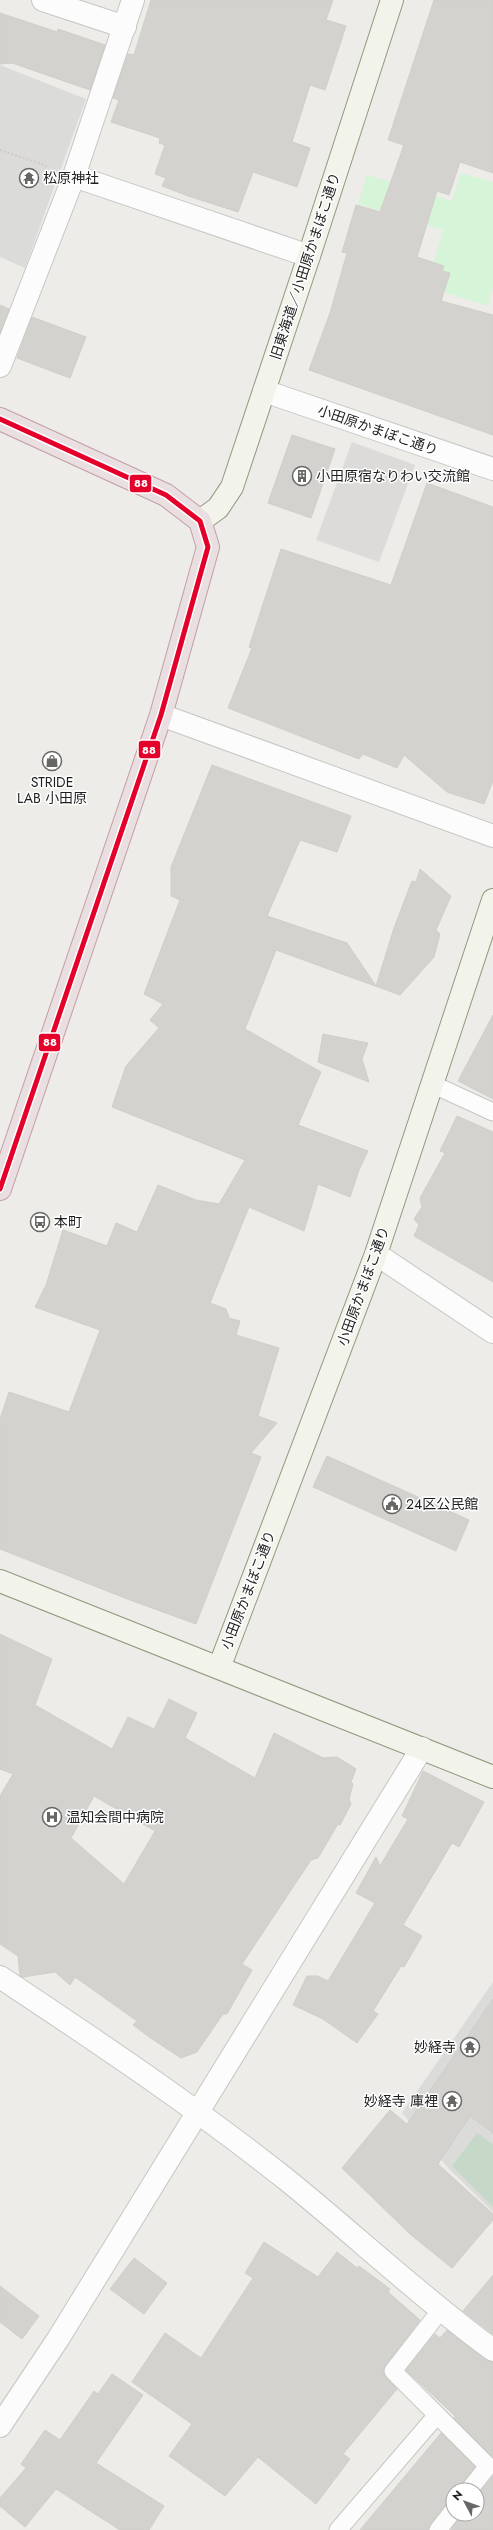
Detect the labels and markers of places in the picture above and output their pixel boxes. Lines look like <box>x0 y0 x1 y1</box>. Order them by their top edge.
temple icon: 松原神社 <box>18 167 40 189</box>
place label: 松原神社 <box>43 168 99 188</box>
building icon: 小田原宿なりわい交流館 <box>291 465 313 487</box>
place label: 小田原宿なりわい交流館 <box>316 466 470 486</box>
shop icon: STRIDE LAB 小田原 <box>41 750 63 772</box>
place label: STRIDE LAB 小田原 <box>17 772 87 808</box>
bus stop icon: 本町 <box>29 1211 51 1233</box>
place label: 本町 <box>54 1212 82 1232</box>
public building icon: 24区公民館 <box>381 1493 403 1515</box>
place label: 24区公民館 <box>406 1494 478 1514</box>
hospital icon: 温知会間中病院 <box>41 1806 63 1828</box>
place label: 温知会間中病院 <box>66 1807 164 1827</box>
temple icon: 妙経寺 <box>459 2036 481 2058</box>
place label: 妙経寺 <box>414 2037 456 2057</box>
temple icon: 妙経寺 庫裡 <box>441 2090 463 2112</box>
place label: 妙経寺 庫裡 <box>364 2091 438 2111</box>

